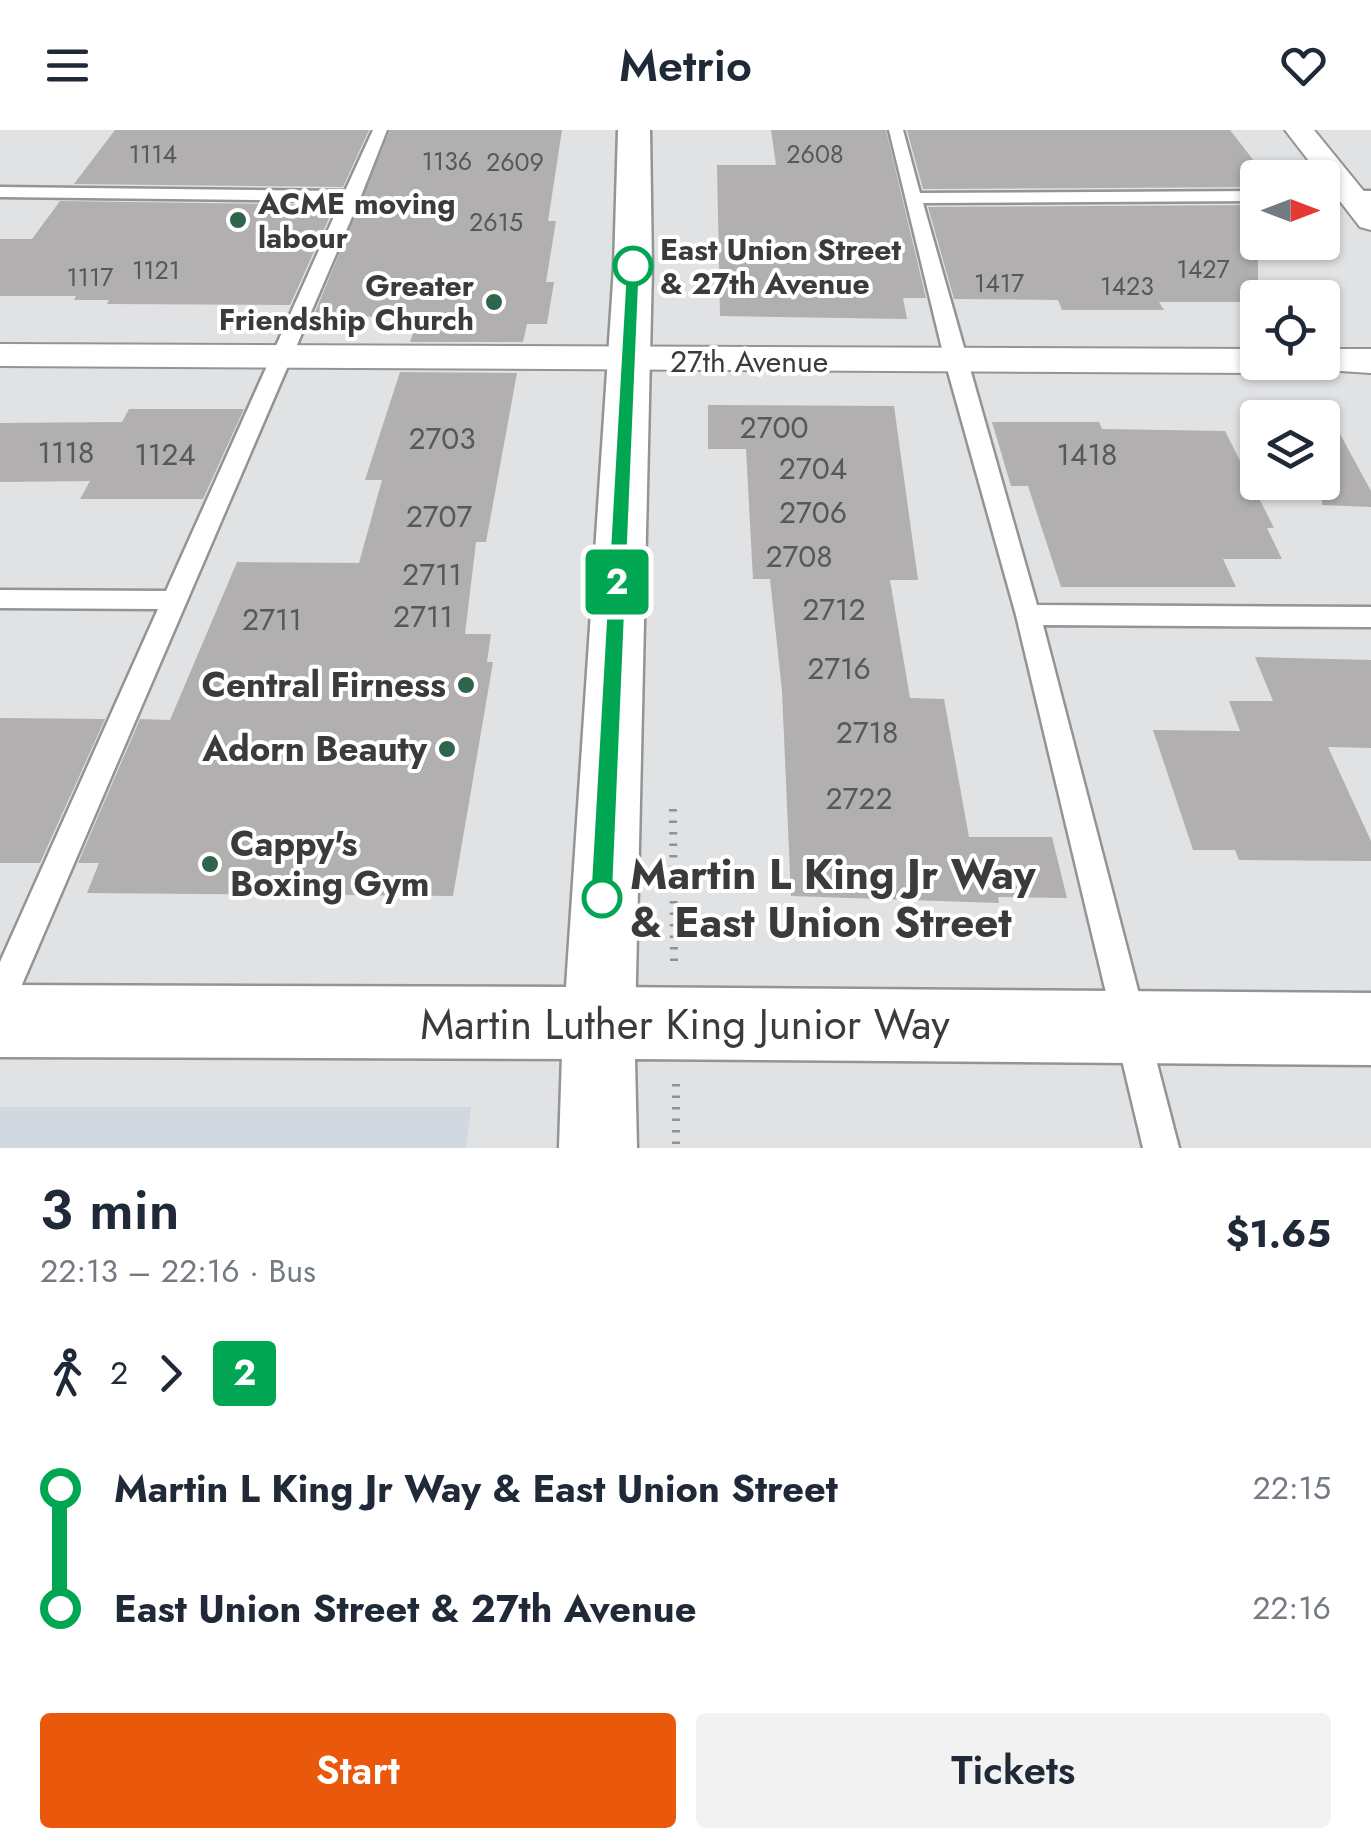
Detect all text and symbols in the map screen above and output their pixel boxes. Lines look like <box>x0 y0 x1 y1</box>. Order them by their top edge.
text: Metrio <box>619 33 752 98</box>
icon: menu <box>40 38 95 93</box>
icon: heart <box>1276 38 1331 93</box>
house number: 1114 <box>129 136 177 172</box>
house number: 2608 <box>786 136 844 172</box>
house number: 1136 <box>422 143 472 179</box>
house number: 2609 <box>486 144 544 180</box>
north arrow <box>1240 160 1340 260</box>
map controls <box>1240 160 1340 500</box>
place label: ACME moving labour <box>257 182 456 259</box>
house number: 2615 <box>469 204 523 240</box>
marker: ACME moving labour <box>227 209 249 231</box>
place label: East Union Street & 27th Avenue <box>660 228 902 305</box>
marker: East Union Street & 27th Avenue <box>614 247 652 285</box>
house number: 1427 <box>1176 251 1230 287</box>
house number: 1121 <box>132 252 180 288</box>
house number: 1117 <box>67 259 113 295</box>
place label: Greater Friendship Church <box>219 264 475 341</box>
house number: 1417 <box>974 265 1024 301</box>
house number: 1423 <box>1100 268 1154 304</box>
button: locate <box>1240 280 1340 380</box>
marker: Greater Friendship Church <box>483 291 505 313</box>
street label: 27th Avenue <box>670 340 828 383</box>
button: layers <box>1240 400 1340 500</box>
house number: 2700 <box>740 406 808 449</box>
house number: 2703 <box>408 417 476 460</box>
house number: 1118 <box>38 431 94 474</box>
house number: 1124 <box>134 433 196 476</box>
house number: 1418 <box>1057 433 1117 476</box>
house number: 2704 <box>779 447 847 490</box>
house number: 2706 <box>779 491 847 534</box>
house number: 2707 <box>406 495 473 538</box>
house number: 2708 <box>765 535 833 578</box>
line badge: 2 <box>584 550 650 614</box>
house number: 2711 <box>402 553 462 596</box>
text: 2 <box>606 557 628 607</box>
house number: 2712 <box>802 588 866 631</box>
house number: 2711 <box>393 595 453 638</box>
house number: 2711 <box>242 598 302 641</box>
house number: 2716 <box>807 647 871 690</box>
place label: Central Firness <box>201 660 446 710</box>
marker: Central Firness <box>455 674 477 696</box>
house number: 2718 <box>836 711 898 754</box>
place label: Adorn Beauty <box>201 724 428 774</box>
marker: Adorn Beauty <box>436 738 458 760</box>
house number: 2722 <box>826 777 892 820</box>
place label: Cappy's Boxing Gym <box>230 819 430 909</box>
place label: Martin L King Jr Way & East Union Street <box>630 844 1037 953</box>
marker: Cappy's Boxing Gym <box>199 853 221 875</box>
marker: Martin L King Jr Way & East Union Street <box>583 879 621 917</box>
street label: Martin Luther King Junior Way <box>420 994 950 1055</box>
text: 3 min <box>40 1170 179 1250</box>
text: $1.65 <box>1226 1206 1331 1261</box>
text: 22:13 – 22:16 · Bus <box>40 1248 316 1294</box>
icon: walk <box>40 1346 95 1401</box>
icon: forward <box>143 1346 198 1401</box>
text: 2 <box>233 1348 256 1398</box>
text: 2 <box>110 1350 128 1396</box>
text: Martin L King Jr Way & East Union Street <box>114 1461 838 1516</box>
text: 22:15 <box>1253 1465 1331 1511</box>
text: East Union Street & 27th Avenue <box>114 1581 696 1636</box>
text: 22:16 <box>1252 1585 1331 1631</box>
button: Start <box>40 1713 676 1828</box>
button: Tickets <box>696 1713 1331 1828</box>

